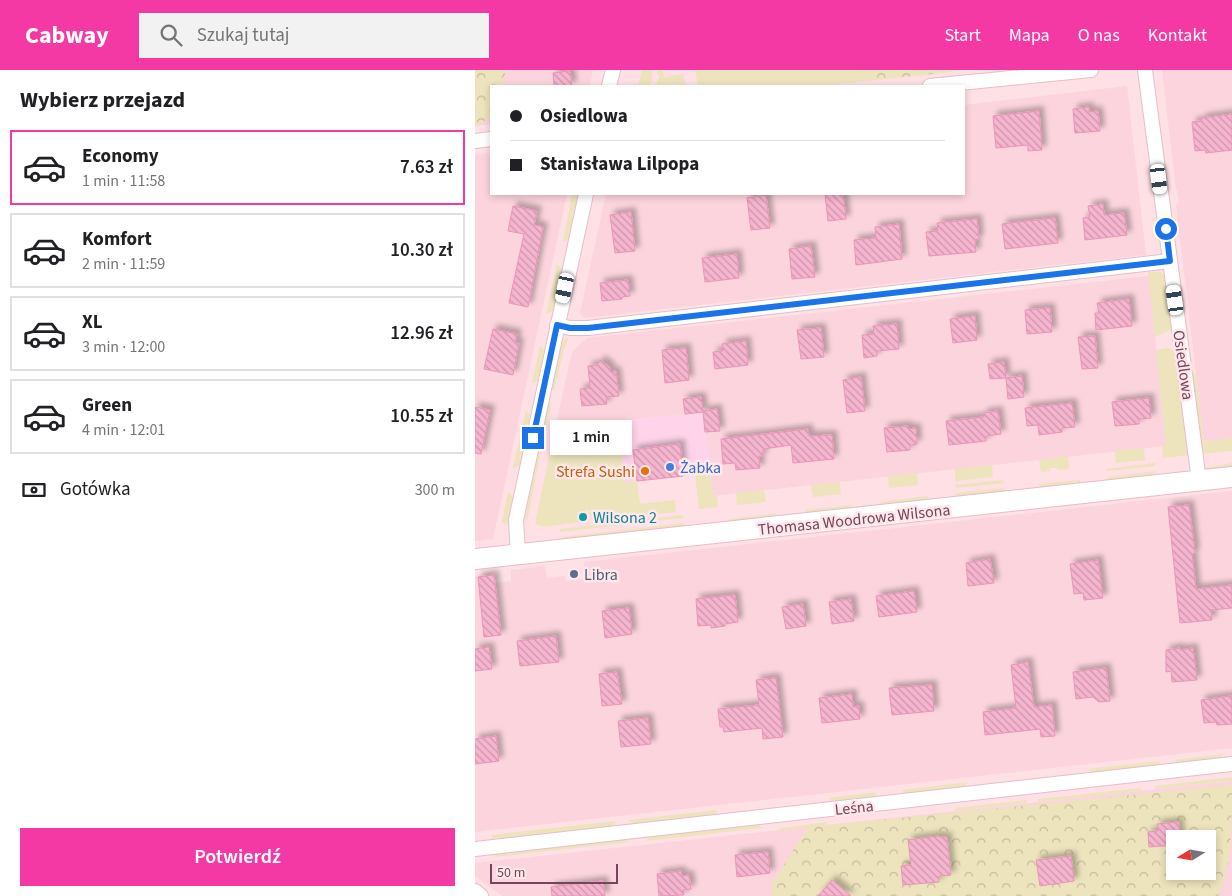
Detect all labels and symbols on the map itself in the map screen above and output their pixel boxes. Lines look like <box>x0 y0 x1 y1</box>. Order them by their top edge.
car <box>1149 163 1168 195</box>
route start <box>1155 218 1177 240</box>
car <box>554 272 575 304</box>
car <box>1165 284 1184 316</box>
street label: Osiedlowa <box>1167 329 1199 401</box>
callout: 1 min <box>551 420 633 456</box>
route end <box>522 427 544 449</box>
place label: Żabka <box>680 457 721 479</box>
place label: Strefa Sushi <box>556 461 635 483</box>
marker: Żabka <box>664 461 676 473</box>
marker: Strefa Sushi <box>639 465 651 477</box>
street label: Thomasa Woodrowa Wilsona <box>757 499 951 541</box>
place label: Wilsona 2 <box>593 507 657 529</box>
marker: Wilsona 2 <box>577 511 589 523</box>
place label: Libra <box>584 564 618 586</box>
marker: Libra <box>568 568 580 580</box>
street label: Leśna <box>834 795 875 821</box>
north arrow <box>1166 830 1216 880</box>
scale bar <box>490 861 617 884</box>

